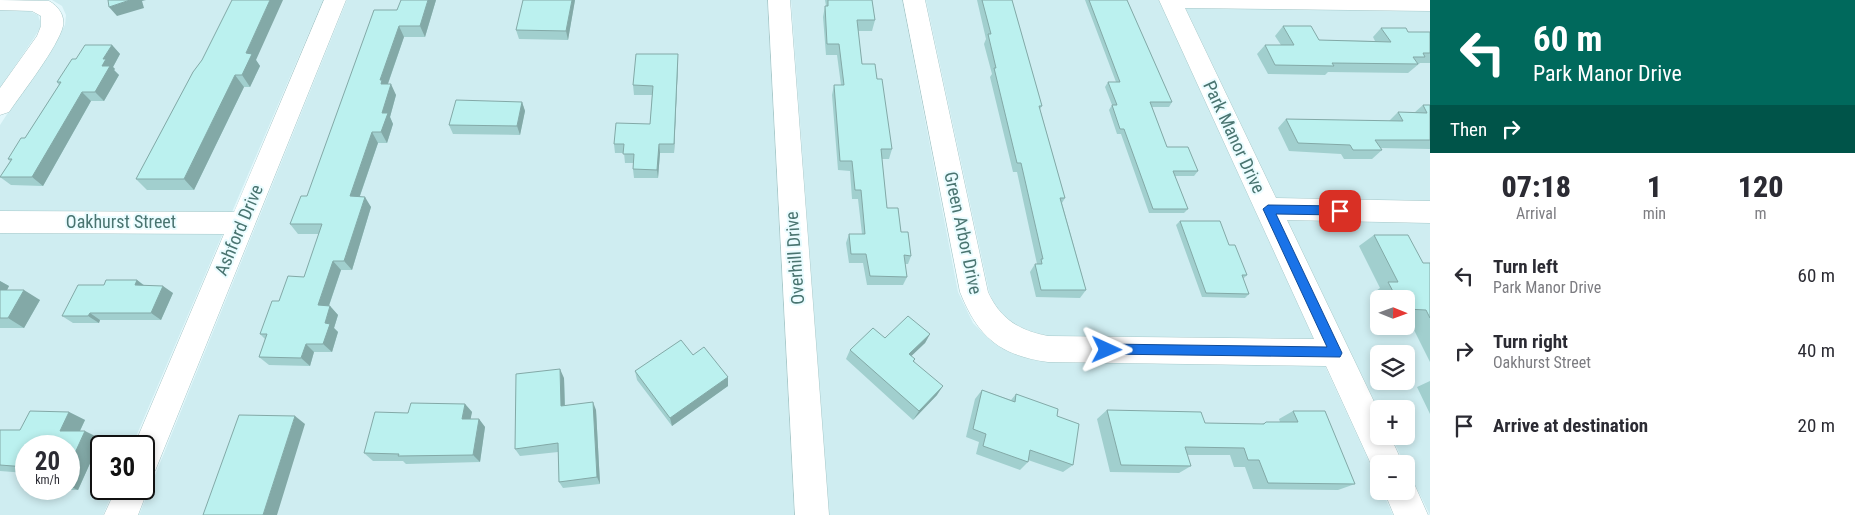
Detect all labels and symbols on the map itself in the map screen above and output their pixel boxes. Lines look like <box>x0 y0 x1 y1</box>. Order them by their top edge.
street label: Park Manor Drive <box>1199 77 1270 196</box>
street label: Green Arbor Drive <box>940 170 987 296</box>
street label: Ashford Drive <box>210 181 267 278</box>
pin <box>1319 190 1361 232</box>
street label: Oakhurst Street <box>66 211 176 232</box>
street label: Overhill Drive <box>781 211 808 305</box>
north arrow <box>1370 290 1415 335</box>
position arrow <box>1080 323 1132 375</box>
speed limit sign: 30 <box>90 435 155 500</box>

